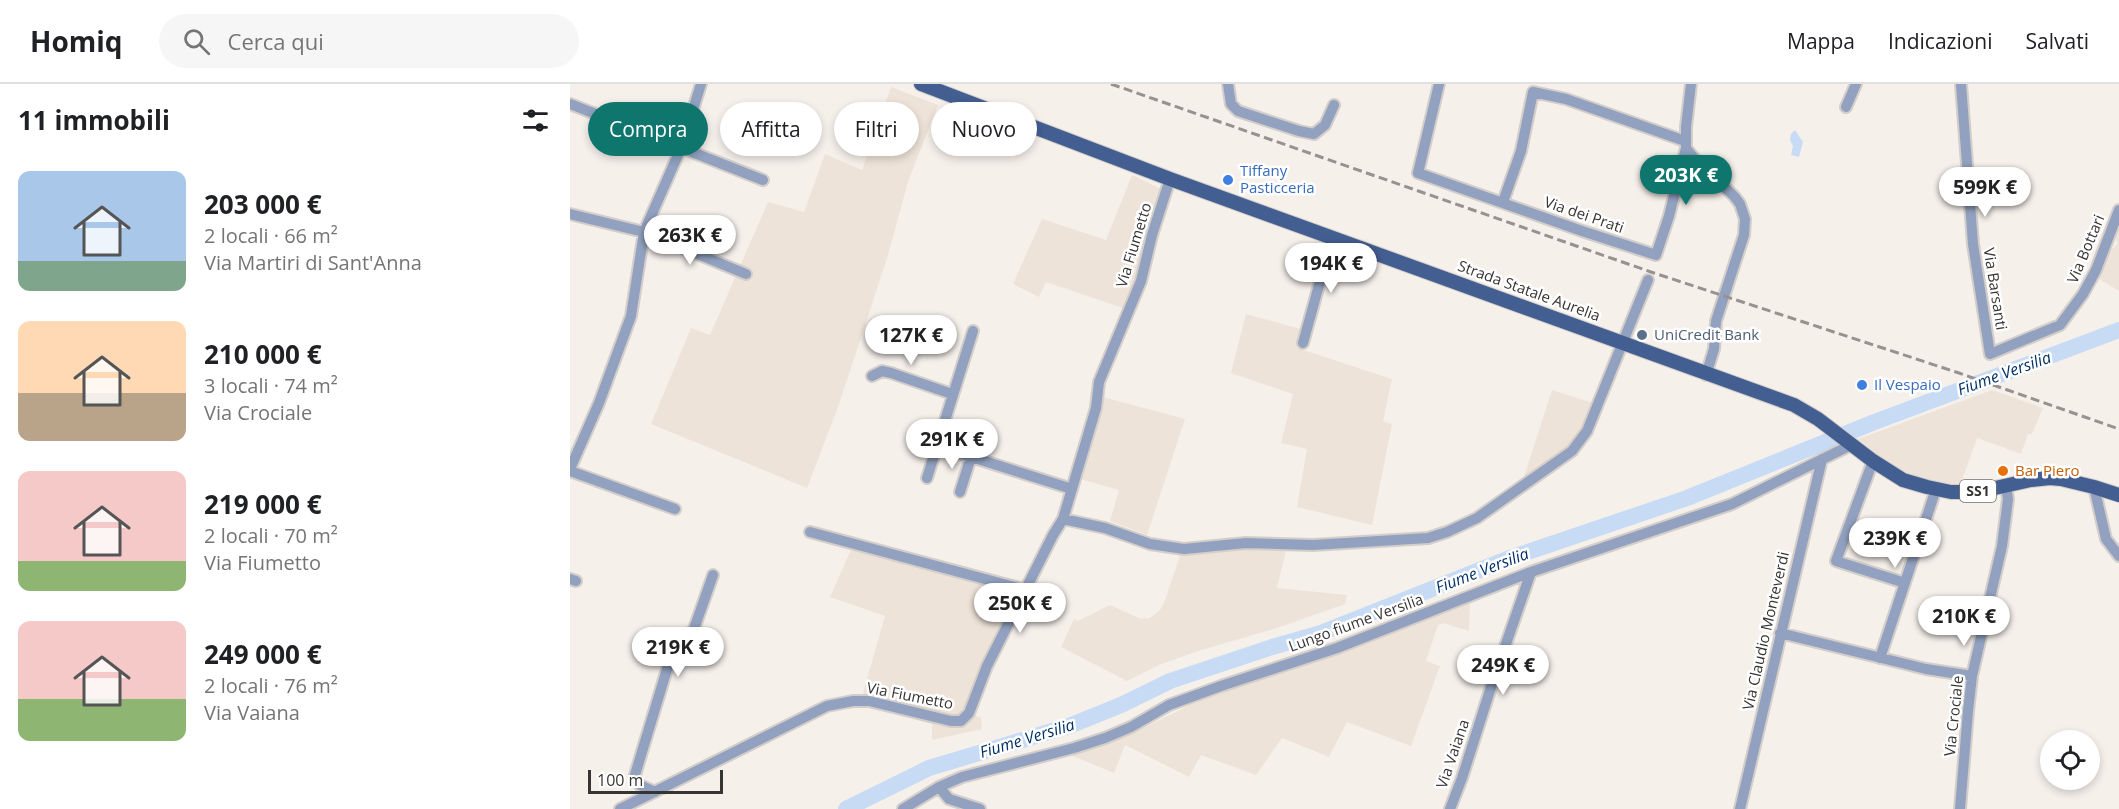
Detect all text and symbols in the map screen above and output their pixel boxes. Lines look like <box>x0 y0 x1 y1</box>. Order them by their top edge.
search box <box>159 14 579 68</box>
text: Homiq <box>30 22 123 60</box>
icon: search <box>180 25 213 58</box>
text: Cerca qui <box>228 26 324 56</box>
text: Mappa <box>1787 27 1855 55</box>
text: Indicazioni <box>1888 27 1993 55</box>
text: Salvati <box>2026 27 2089 55</box>
text: 11 immobili <box>18 102 170 138</box>
chip: Compra <box>588 102 708 156</box>
chip: Affitta <box>720 102 822 156</box>
chip: Filtri <box>834 102 919 156</box>
chip: Nuovo <box>931 102 1037 156</box>
icon: filters <box>519 104 552 137</box>
pin: 203K € <box>1637 155 1735 206</box>
place label: Tiffany Pasticceria <box>1240 160 1315 197</box>
text: 203K € <box>1654 161 1718 188</box>
pin: 599K € <box>1936 167 2034 218</box>
marker: Tiffany Pasticceria <box>1221 173 1235 187</box>
text: 599K € <box>1953 173 2017 200</box>
text: 203 000 € <box>204 186 322 222</box>
street label: Via dei Prati <box>1542 191 1627 237</box>
icon: home <box>66 195 138 267</box>
street label: Via Fiumetto <box>1111 200 1155 290</box>
street label: Via Bottari <box>2062 211 2108 286</box>
pin: 263K € <box>641 215 739 266</box>
text: 263K € <box>658 221 722 248</box>
text: 2 locali · 66 m² <box>204 222 338 249</box>
pin: 194K € <box>1282 243 1380 294</box>
street label: Via Barsanti <box>1980 246 2012 331</box>
text: Via Martiri di Sant'Anna <box>204 249 422 276</box>
text: 194K € <box>1299 249 1363 276</box>
street label: Strada Statale Aurelia <box>1455 255 1603 325</box>
pin: 127K € <box>862 315 960 366</box>
text: 127K € <box>879 321 943 348</box>
place label: UniCredit Bank <box>1654 324 1759 344</box>
marker: UniCredit Bank <box>1635 328 1649 342</box>
text: 210 000 € <box>204 336 322 372</box>
icon: home <box>66 345 138 417</box>
water label: Fiume Versilia <box>1954 346 2054 400</box>
text: 3 locali · 74 m² <box>204 372 338 399</box>
place label: Il Vespaio <box>1874 374 1941 394</box>
marker: Il Vespaio <box>1855 378 1869 392</box>
text: Via Crociale <box>204 399 312 426</box>
pin: 291K € <box>903 419 1001 470</box>
text: 291K € <box>920 425 984 452</box>
place label: Bar Piero <box>2015 460 2079 480</box>
marker: Bar Piero <box>1996 464 2010 478</box>
road number: SS1 <box>1960 480 1996 502</box>
text: 219 000 € <box>204 486 322 522</box>
icon: home <box>66 495 138 567</box>
pin: 239K € <box>1846 518 1944 569</box>
text: 2 locali · 70 m² <box>204 522 338 549</box>
text: 239K € <box>1863 524 1927 551</box>
water label: Fiume Versilia <box>1432 542 1532 598</box>
text: Via Fiumetto <box>204 549 321 576</box>
street label: Via Claudio Monteverdi <box>1737 550 1793 712</box>
pin: 250K € <box>971 583 1069 634</box>
street label: Lungo fiume Versilia <box>1286 588 1426 656</box>
text: 250K € <box>988 589 1052 616</box>
pin: 210K € <box>1915 596 2013 647</box>
text: 210K € <box>1932 602 1996 629</box>
pin: 219K € <box>629 627 727 678</box>
text: 219K € <box>646 633 710 660</box>
text: 249 000 € <box>204 636 322 672</box>
icon: home <box>66 645 138 717</box>
pin: 249K € <box>1454 645 1552 696</box>
text: 249K € <box>1471 651 1535 678</box>
text: 2 locali · 76 m² <box>204 672 338 699</box>
street label: Via Crociale <box>1939 675 1967 757</box>
street label: Via Fiumetto <box>865 677 955 713</box>
text: Via Vaiana <box>204 699 300 726</box>
water label: Fiume Versilia <box>977 713 1077 763</box>
street label: Via Vaiana <box>1431 716 1473 791</box>
map controls <box>2040 730 2100 790</box>
button: locate <box>2040 730 2100 790</box>
scale bar <box>588 767 723 794</box>
text: 100 m <box>597 769 643 791</box>

